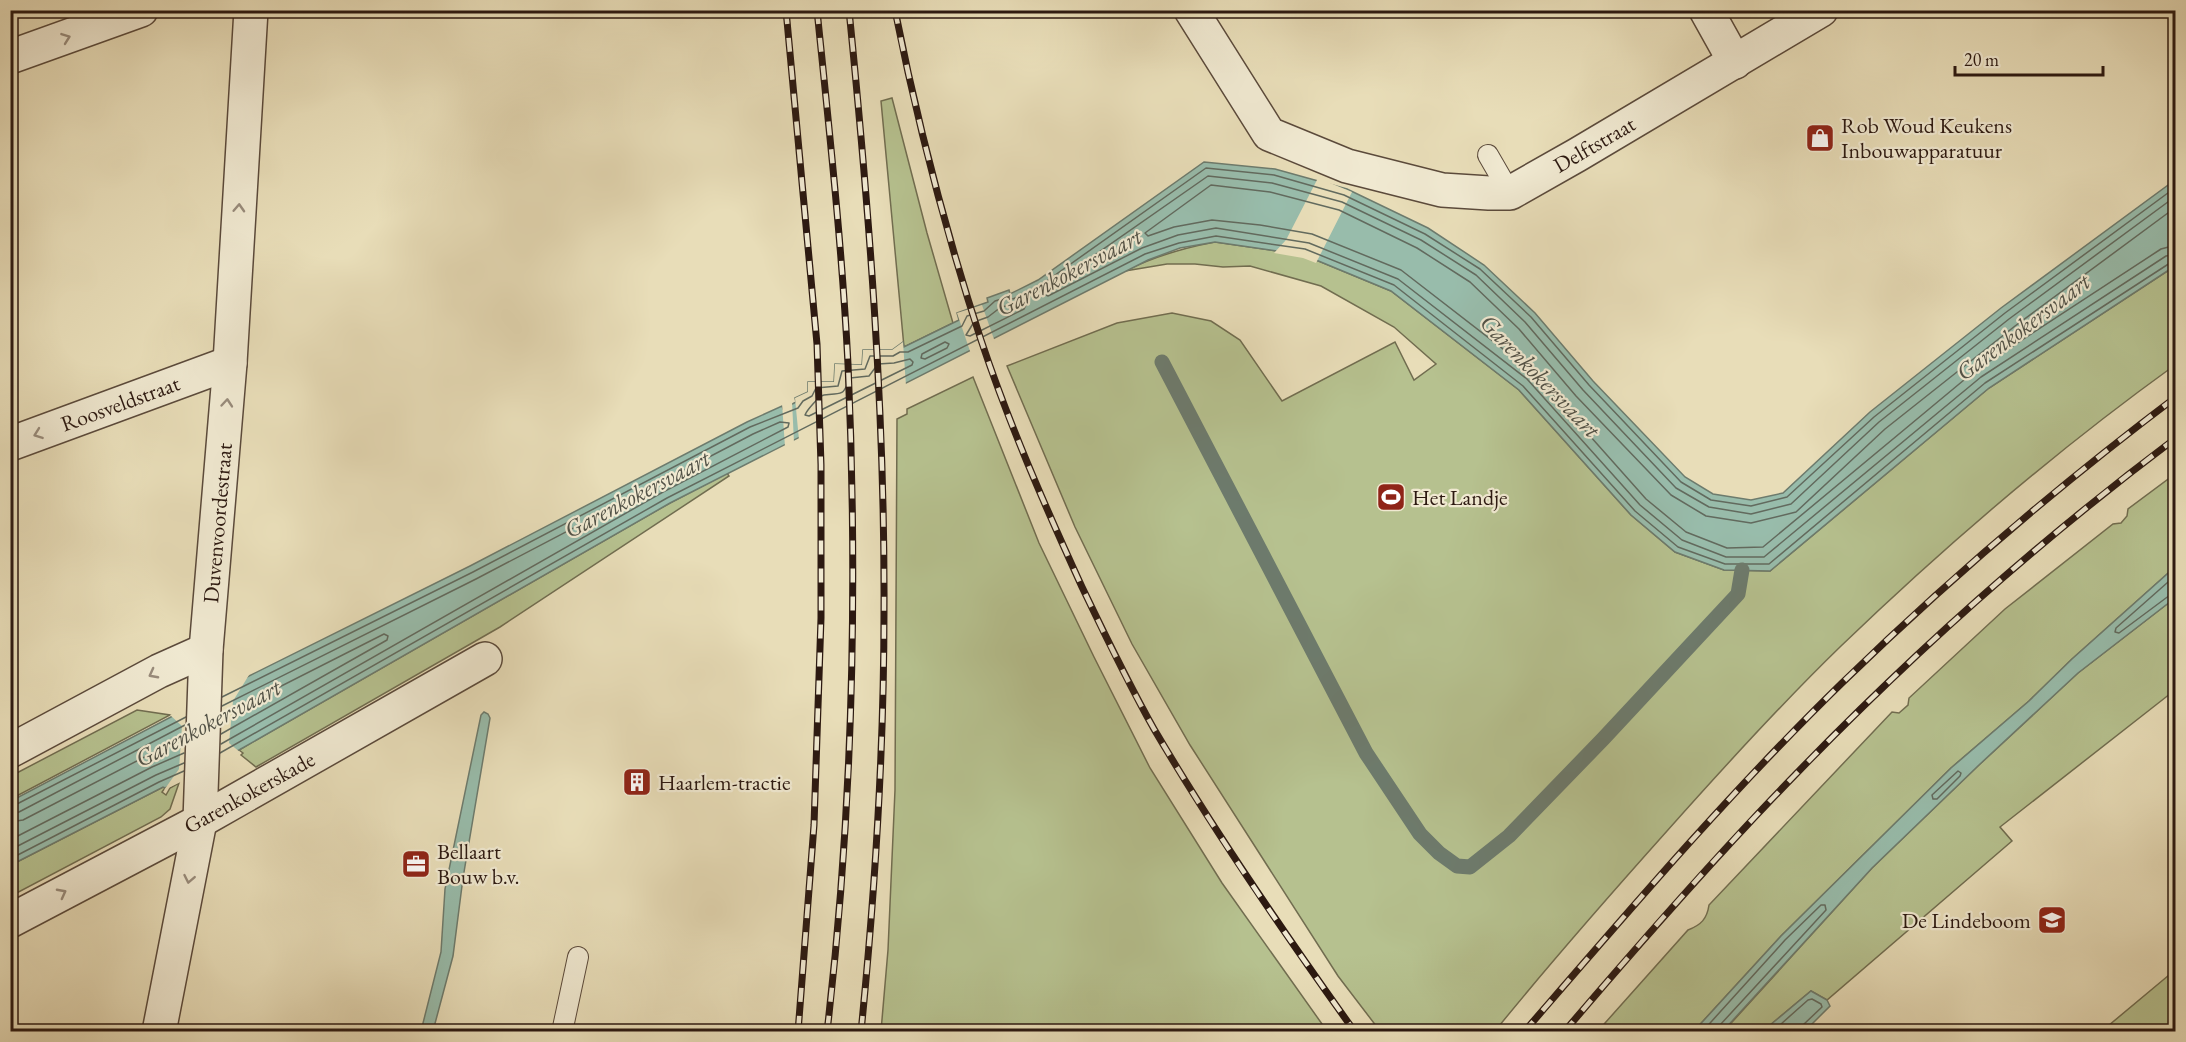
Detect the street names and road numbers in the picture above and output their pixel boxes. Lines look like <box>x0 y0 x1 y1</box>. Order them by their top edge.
street label: Delftstraat <box>1548 109 1641 180</box>
street label: Roosveldstraat <box>57 369 184 438</box>
street label: Duvenvoordestraat <box>196 442 239 604</box>
street label: Garenkokerskade <box>179 744 320 840</box>

